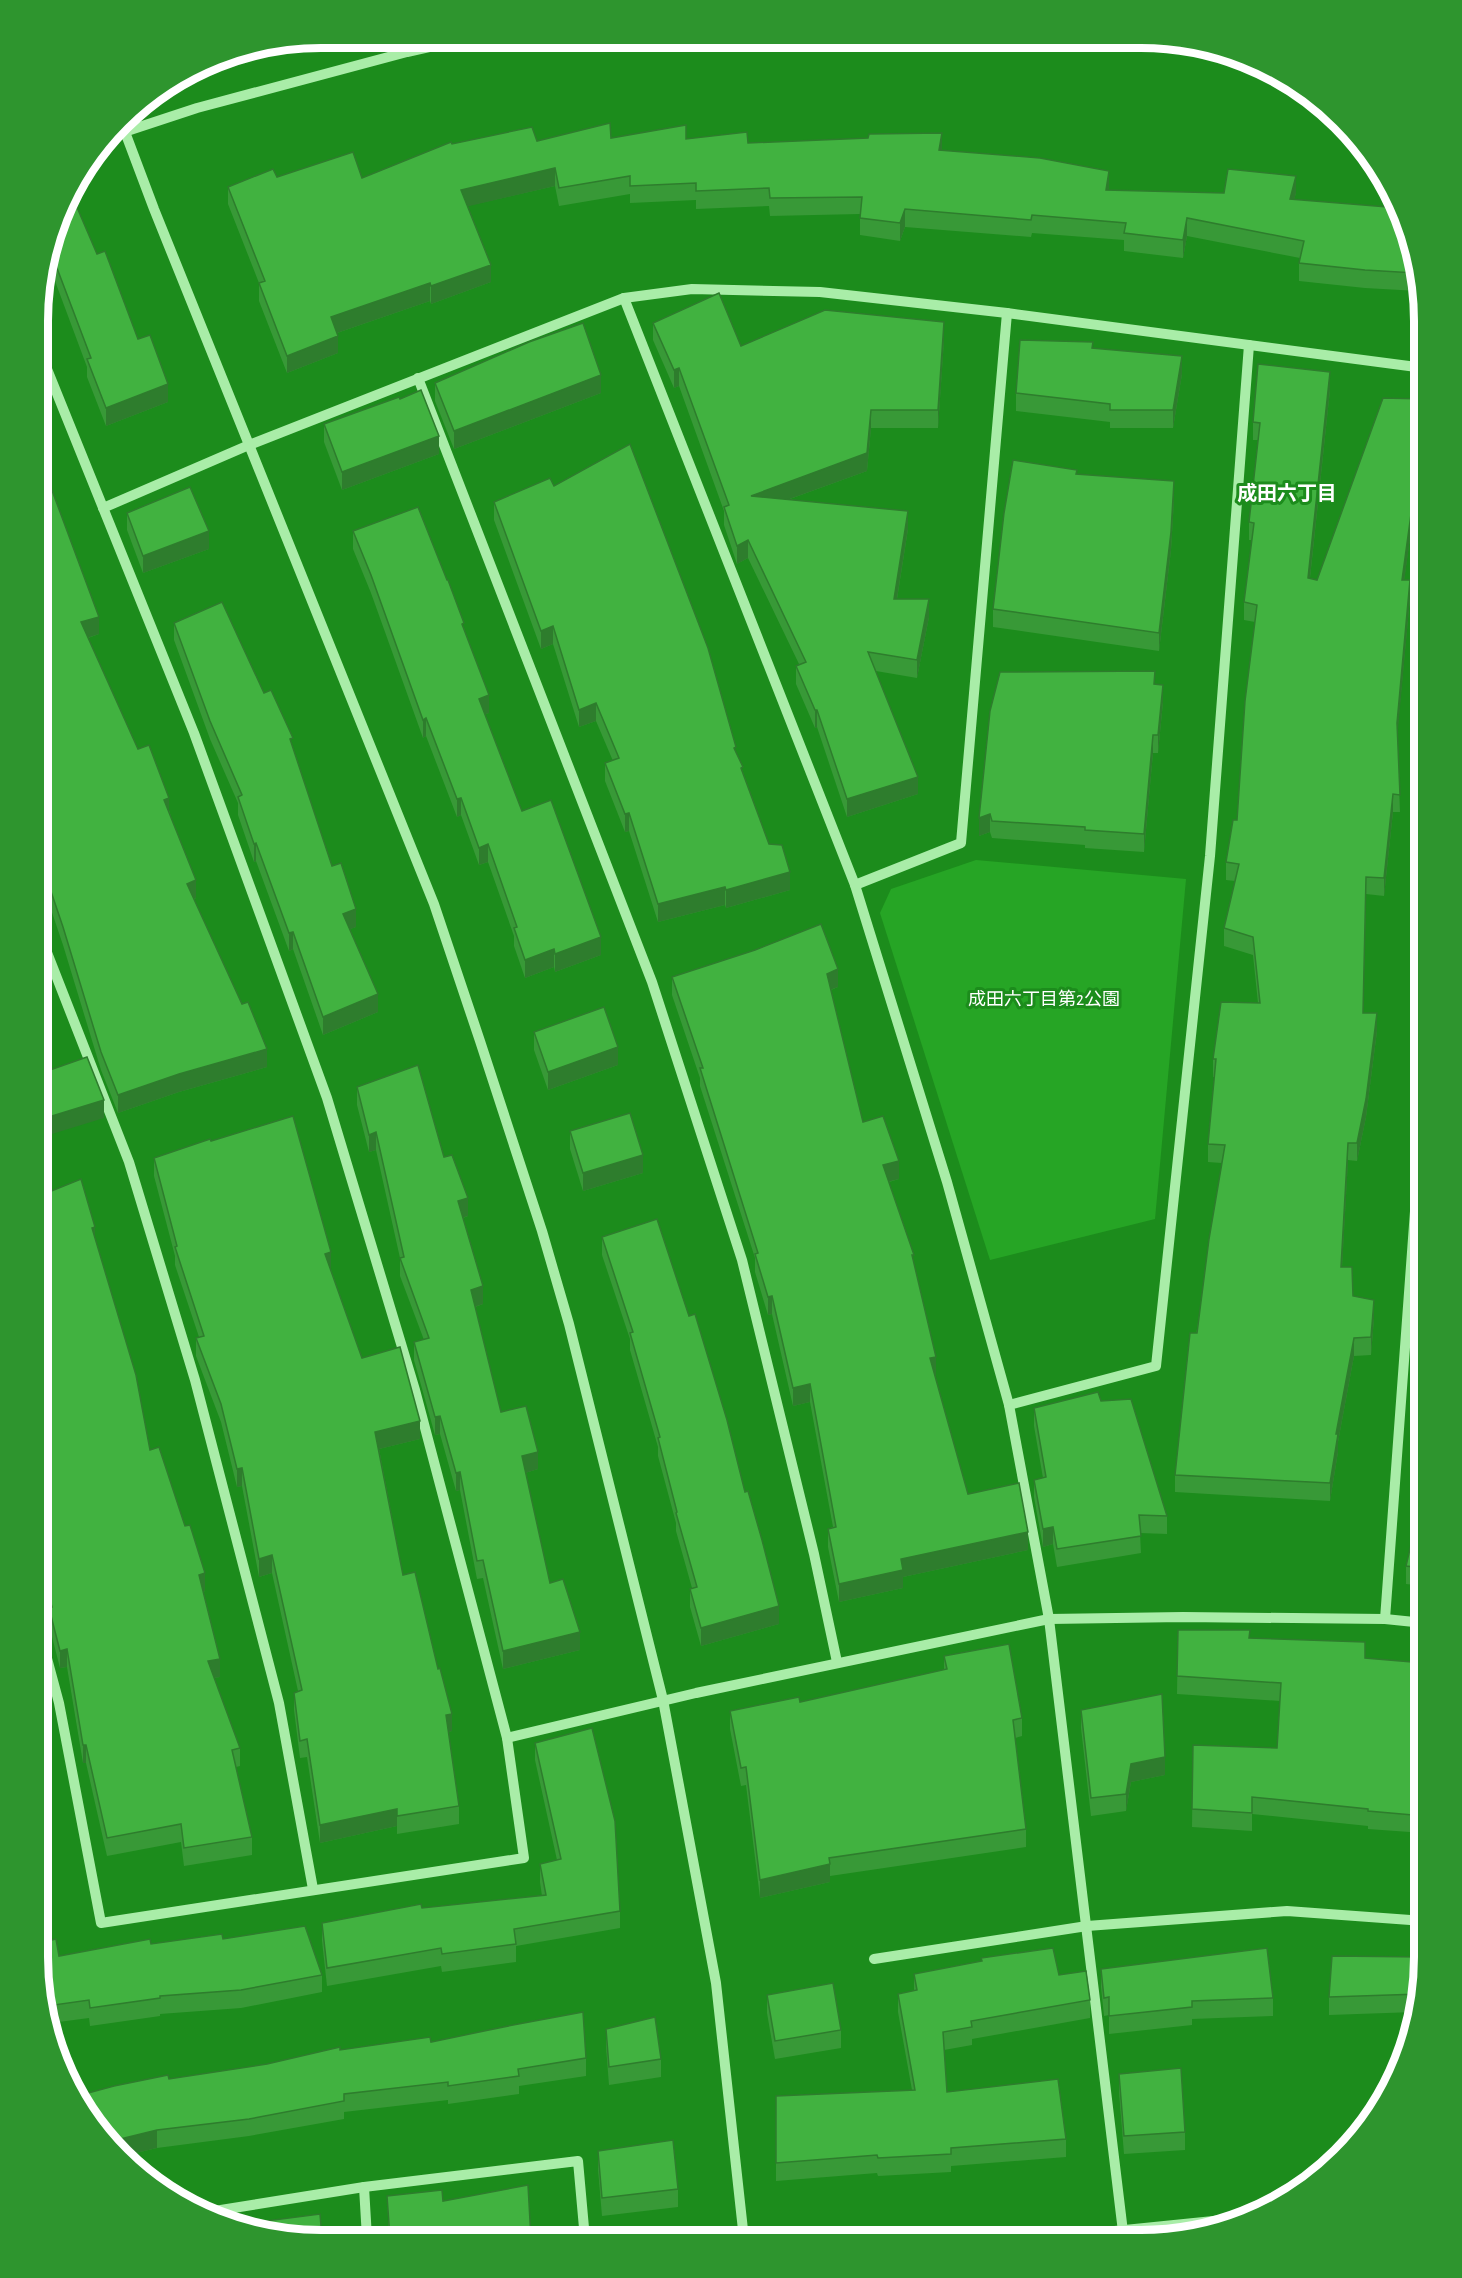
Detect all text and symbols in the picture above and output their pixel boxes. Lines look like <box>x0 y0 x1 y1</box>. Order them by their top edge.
district label: 成田六丁目 <box>1237 482 1337 504</box>
park label: 成田六丁目第2公園 <box>968 989 1120 1009</box>

